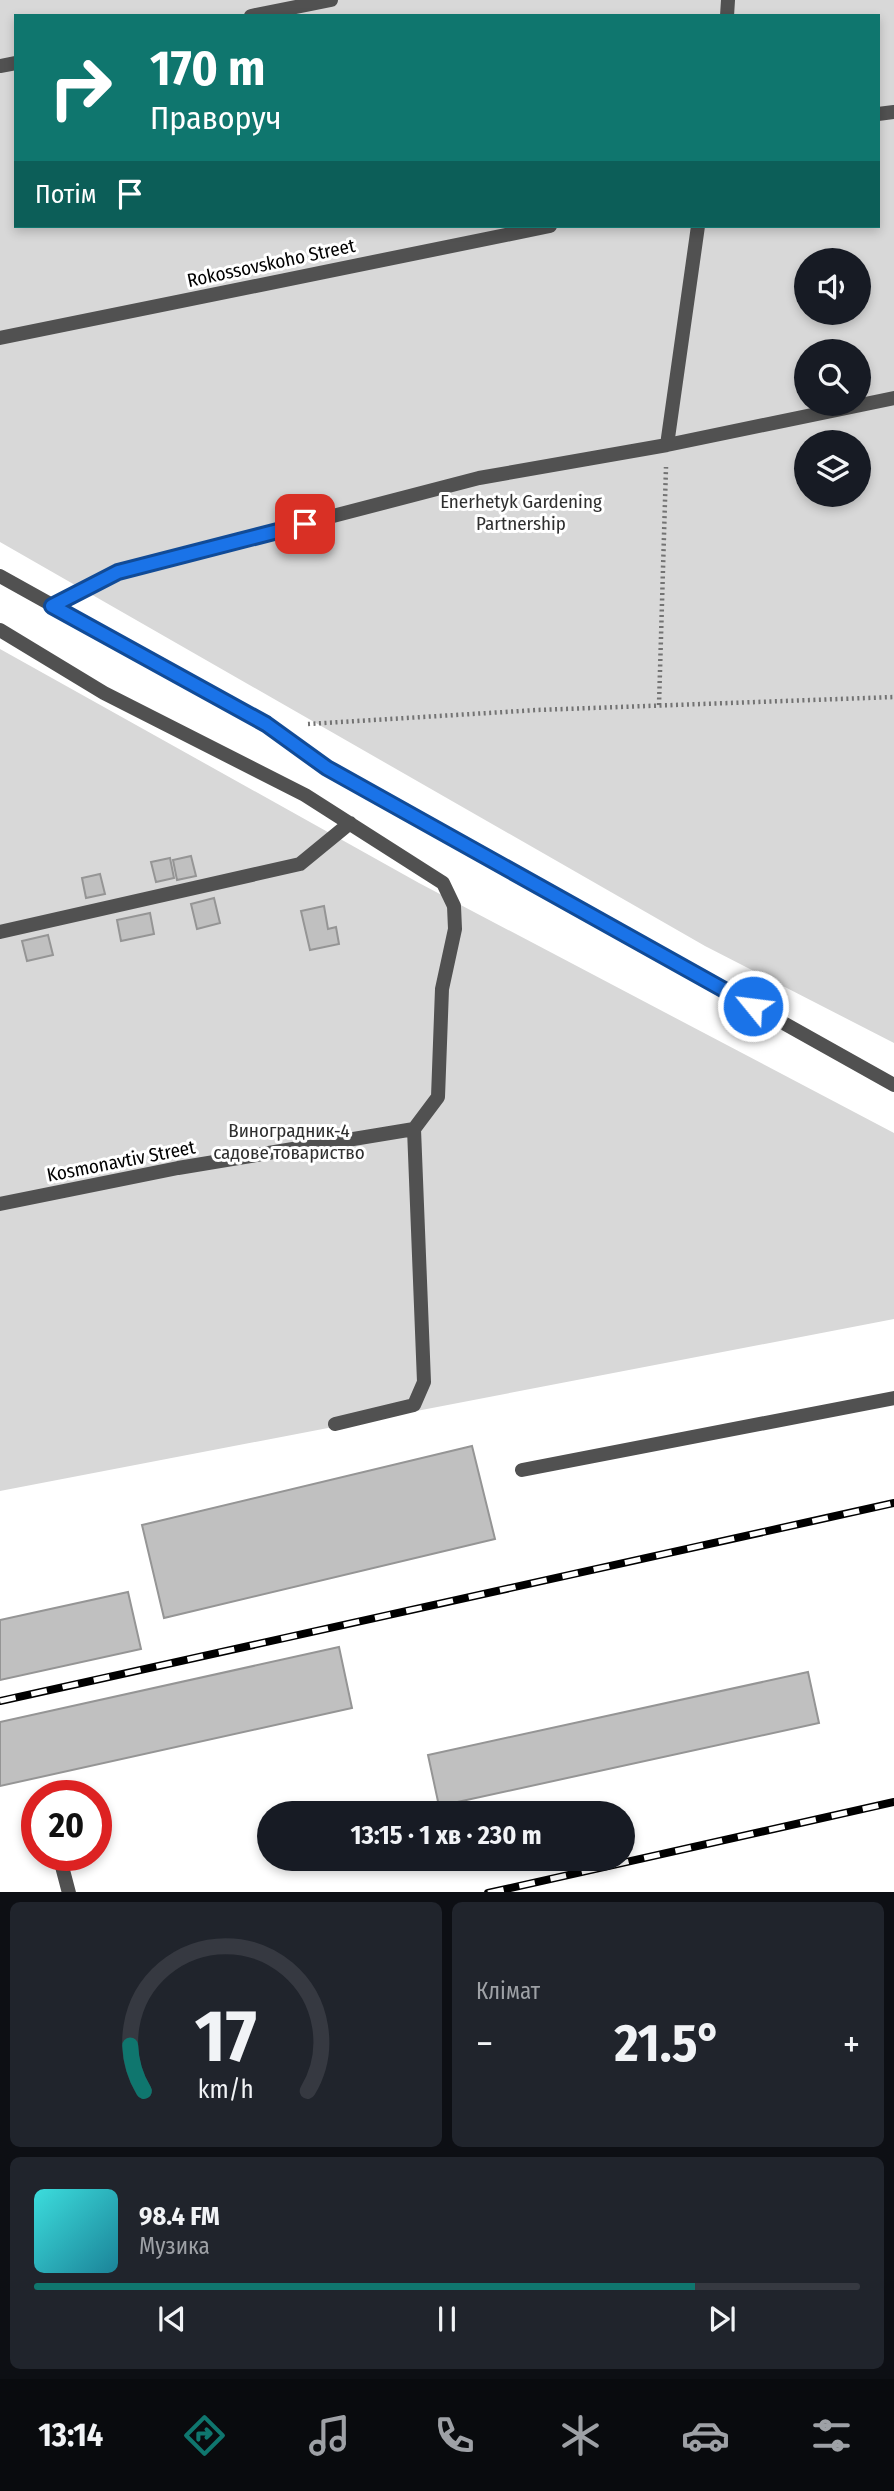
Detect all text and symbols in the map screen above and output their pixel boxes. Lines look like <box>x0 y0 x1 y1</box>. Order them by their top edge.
text: 170 m <box>150 39 266 98</box>
icon: right <box>35 42 126 133</box>
text: Праворуч <box>150 99 282 137</box>
icon: arrive <box>111 175 149 213</box>
text: Потім <box>35 179 97 210</box>
street label: Rokossovskoho Street <box>185 234 358 292</box>
map controls <box>794 248 871 507</box>
button: sound <box>794 248 871 325</box>
button: search <box>794 339 871 416</box>
button: layers <box>794 430 871 507</box>
park label: Enerhetyk Gardening Partnership <box>440 490 602 535</box>
pin <box>275 494 335 554</box>
icon: arrive <box>286 505 324 543</box>
position arrow <box>716 969 790 1043</box>
park label: Виноградник-4 садове товариство <box>213 1119 365 1164</box>
street label: Kosmonavtiv Street <box>45 1135 198 1187</box>
speed limit sign: 20 <box>21 1780 112 1871</box>
text: 13:15 · 1 хв · 230 m <box>350 1820 542 1851</box>
text: Клімат <box>476 1977 540 2005</box>
text: 17 <box>195 1993 257 2080</box>
text: 21.5° <box>614 2012 721 2075</box>
text: − <box>476 2021 493 2067</box>
text: + <box>843 2021 860 2067</box>
text: km/h <box>198 2074 254 2104</box>
text: 98.4 FM <box>139 2201 220 2232</box>
text: Музика <box>139 2232 210 2260</box>
icon: previous <box>153 2300 191 2338</box>
icon: pause <box>428 2300 466 2338</box>
icon: next <box>703 2300 741 2338</box>
icon: directions <box>180 2411 229 2460</box>
icon: music <box>305 2411 354 2460</box>
icon: phone <box>430 2411 479 2460</box>
icon: climate <box>556 2411 605 2460</box>
icon: car <box>681 2411 730 2460</box>
icon: filters <box>807 2411 856 2460</box>
text: 13:14 <box>38 2416 103 2454</box>

